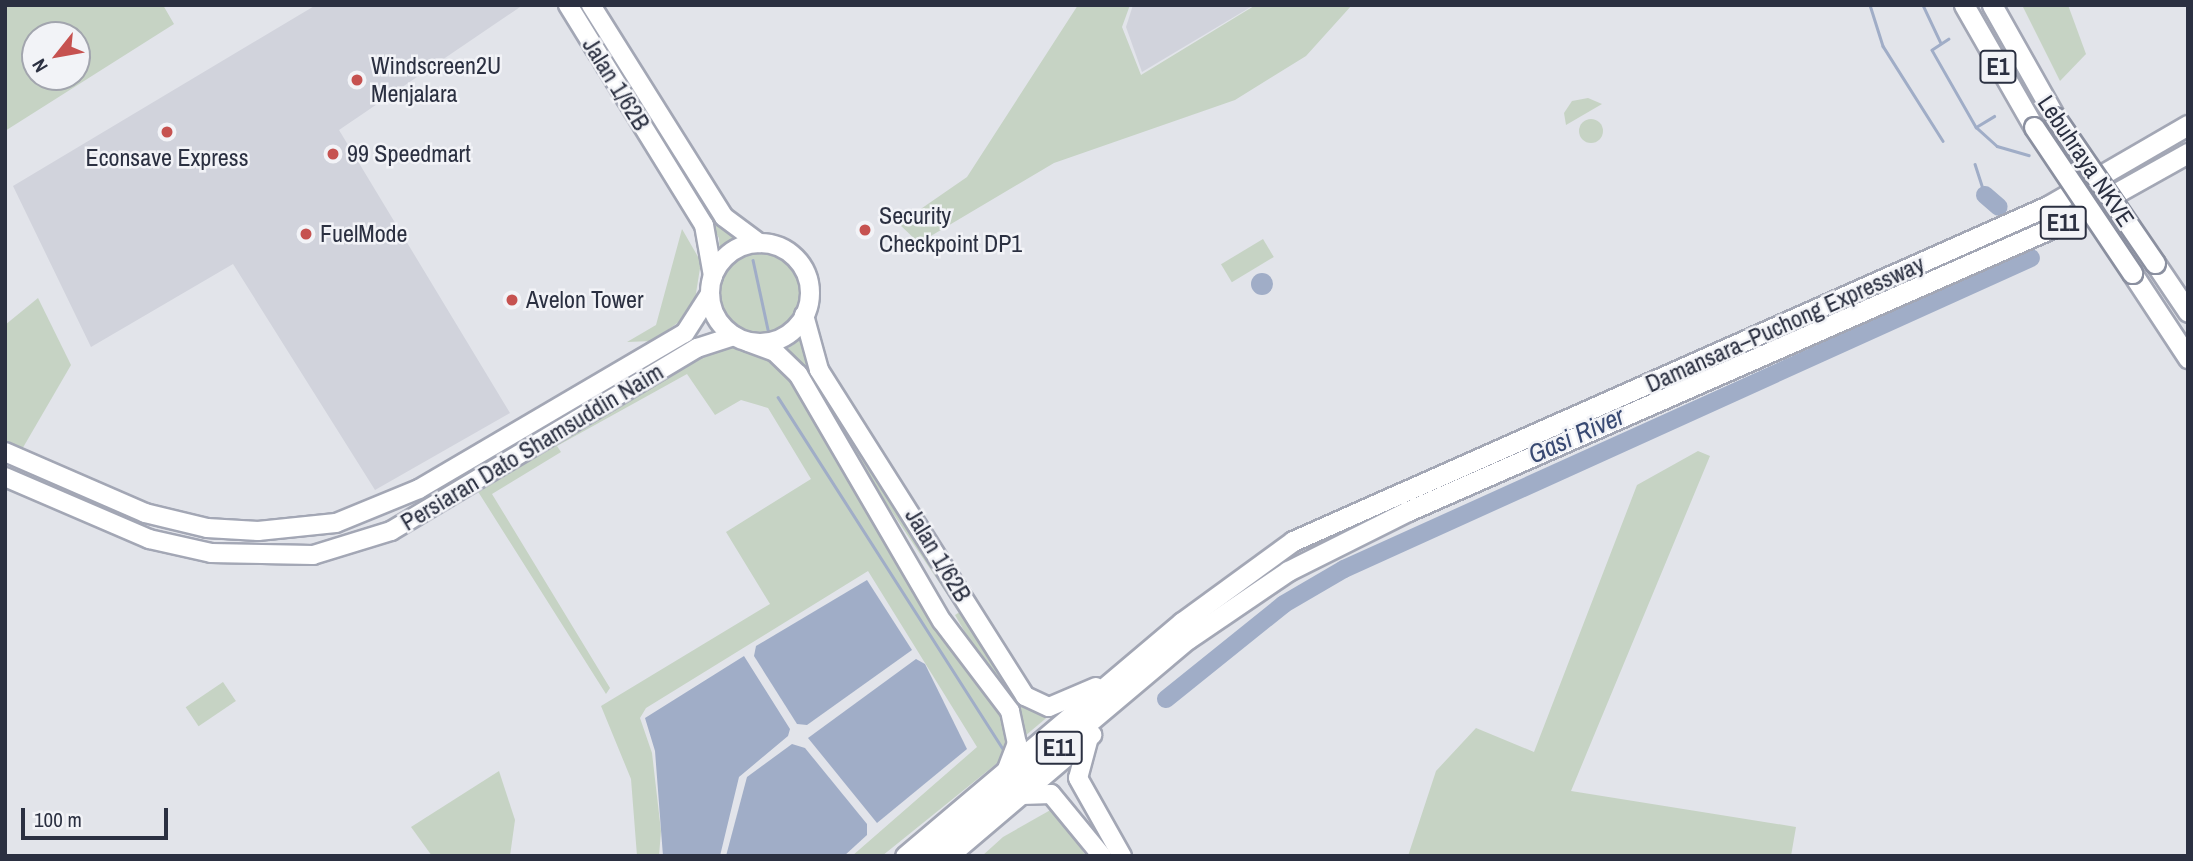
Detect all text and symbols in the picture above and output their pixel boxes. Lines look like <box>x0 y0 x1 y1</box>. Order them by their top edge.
north arrow <box>21 21 91 91</box>
street label: Jalan 1/62B <box>576 32 656 136</box>
road number: E1 <box>1979 48 2017 86</box>
place label: Windscreen2U Menjalara <box>371 52 501 108</box>
text: N <box>26 54 54 77</box>
marker: Windscreen2U Menjalara <box>349 72 365 88</box>
street label: Lebuhraya NKVE <box>2032 90 2140 232</box>
marker: Econsave Express <box>159 124 175 140</box>
place label: 99 Speedmart <box>347 140 471 168</box>
place label: Econsave Express <box>86 144 248 172</box>
marker: 99 Speedmart <box>325 146 341 162</box>
place label: Security Checkpoint DP1 <box>879 202 1022 258</box>
road number: E11 <box>2038 204 2088 243</box>
place label: FuelMode <box>320 220 408 248</box>
marker: Security Checkpoint DP1 <box>857 222 873 238</box>
marker: FuelMode <box>298 226 314 242</box>
street label: Damansara–Puchong Expressway <box>1641 249 1929 399</box>
place label: Avelon Tower <box>526 286 644 314</box>
marker: Avelon Tower <box>504 292 520 308</box>
street label: Persiaran Dato Shamsuddin Naim <box>396 357 668 537</box>
water label: Gasi River <box>1523 400 1629 470</box>
street label: Jalan 1/62B <box>899 503 977 607</box>
road number: E11 <box>1034 728 1084 768</box>
scale bar <box>24 794 172 838</box>
text: 100 m <box>34 805 82 834</box>

